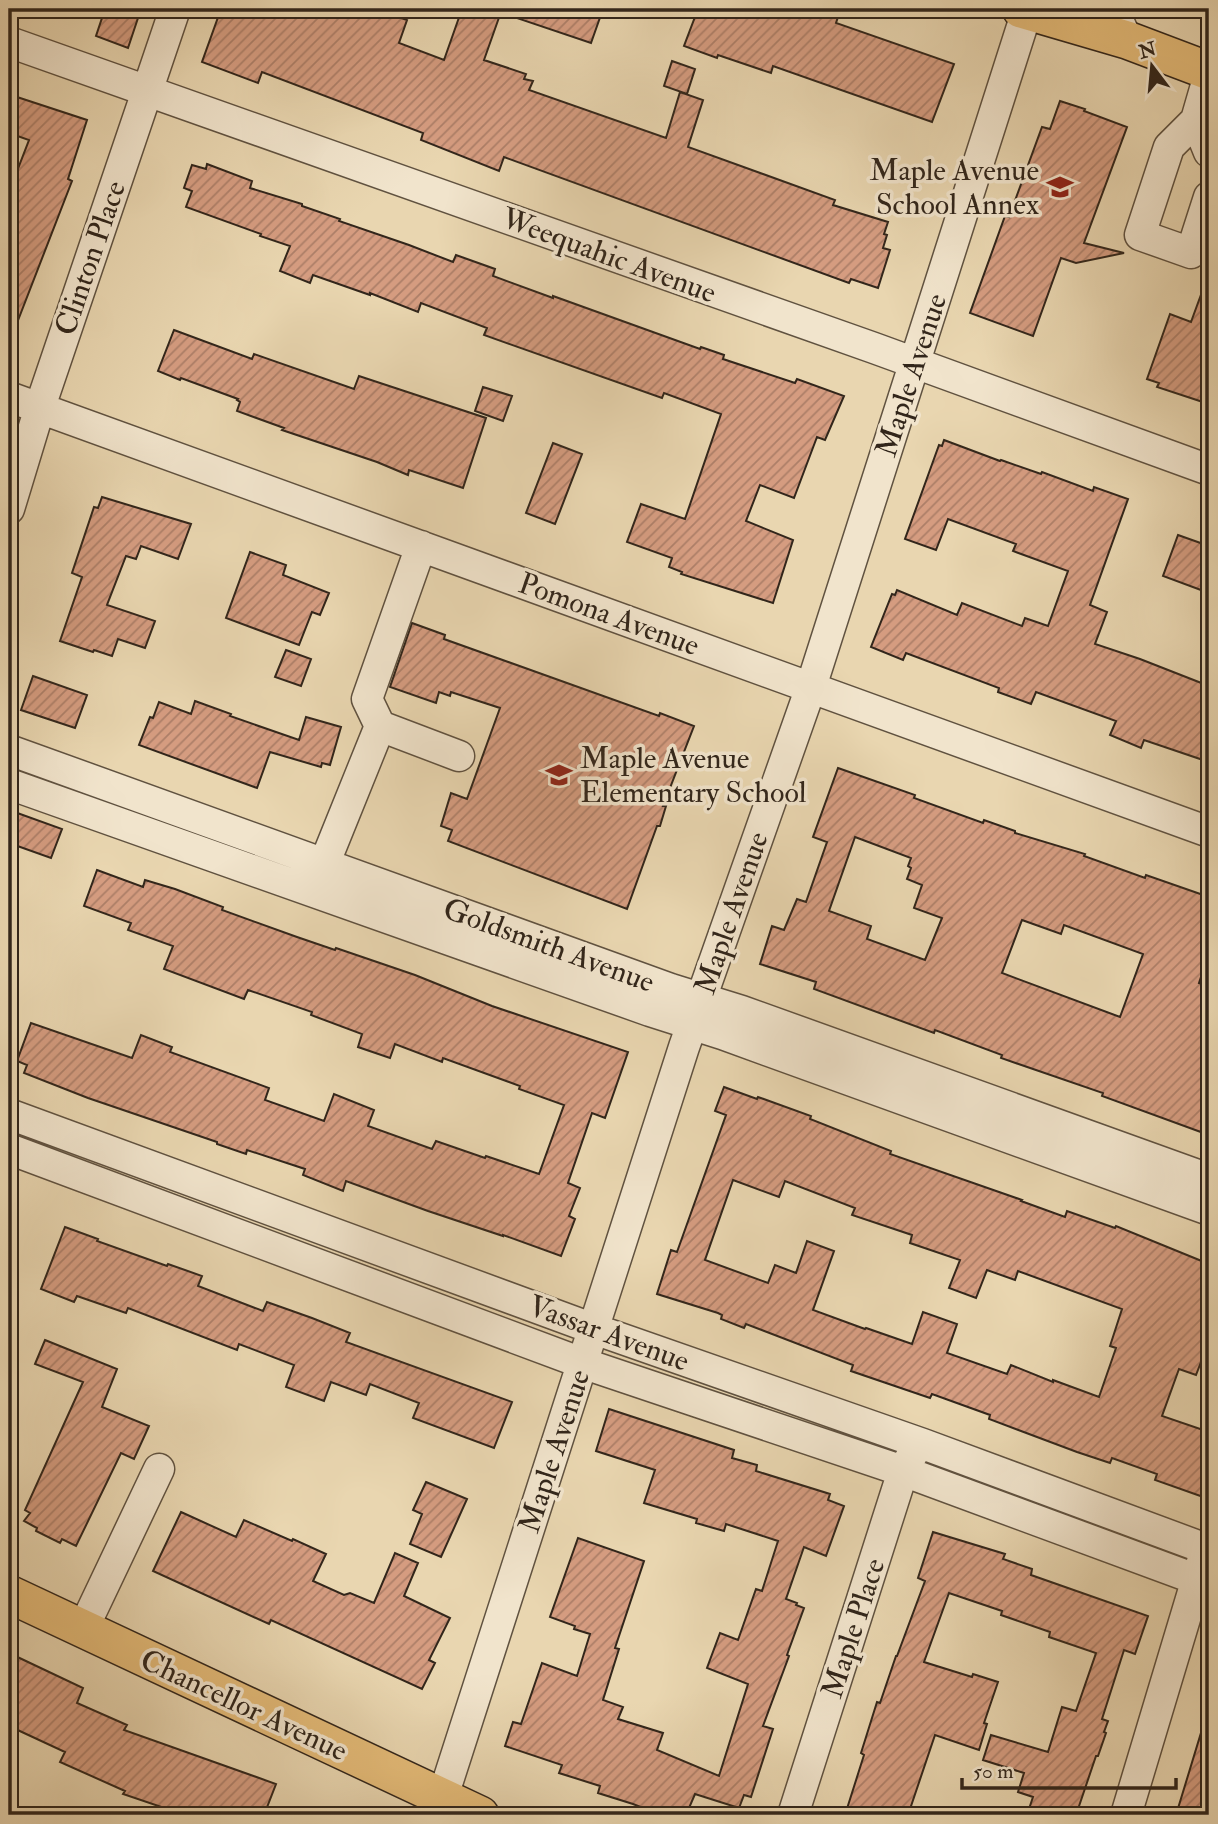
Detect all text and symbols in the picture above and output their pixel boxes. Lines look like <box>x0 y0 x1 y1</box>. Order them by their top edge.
north arrow <box>1116 32 1186 102</box>
text: N <box>1135 36 1160 65</box>
place label: Maple Avenue School Annex <box>870 152 1039 223</box>
school or university icon: Maple Avenue School Annex <box>1045 172 1075 202</box>
street label: Clinton Place <box>47 176 134 340</box>
street label: Weequahic Avenue <box>496 199 721 311</box>
street label: Maple Avenue <box>868 289 955 461</box>
street label: Pomona Avenue <box>513 565 704 664</box>
place label: Maple Avenue Elementary School <box>580 740 807 811</box>
school or university icon: Maple Avenue Elementary School <box>544 760 574 790</box>
street label: Maple Avenue <box>686 827 777 999</box>
street label: Goldsmith Avenue <box>438 890 659 1001</box>
street label: Vassar Avenue <box>523 1287 694 1380</box>
street label: Maple Avenue <box>511 1365 598 1537</box>
street label: Maple Place <box>814 1554 893 1703</box>
street label: Chancellor Avenue <box>134 1641 353 1770</box>
scale bar <box>962 1747 1176 1791</box>
text: 50 m <box>973 1758 1014 1785</box>

